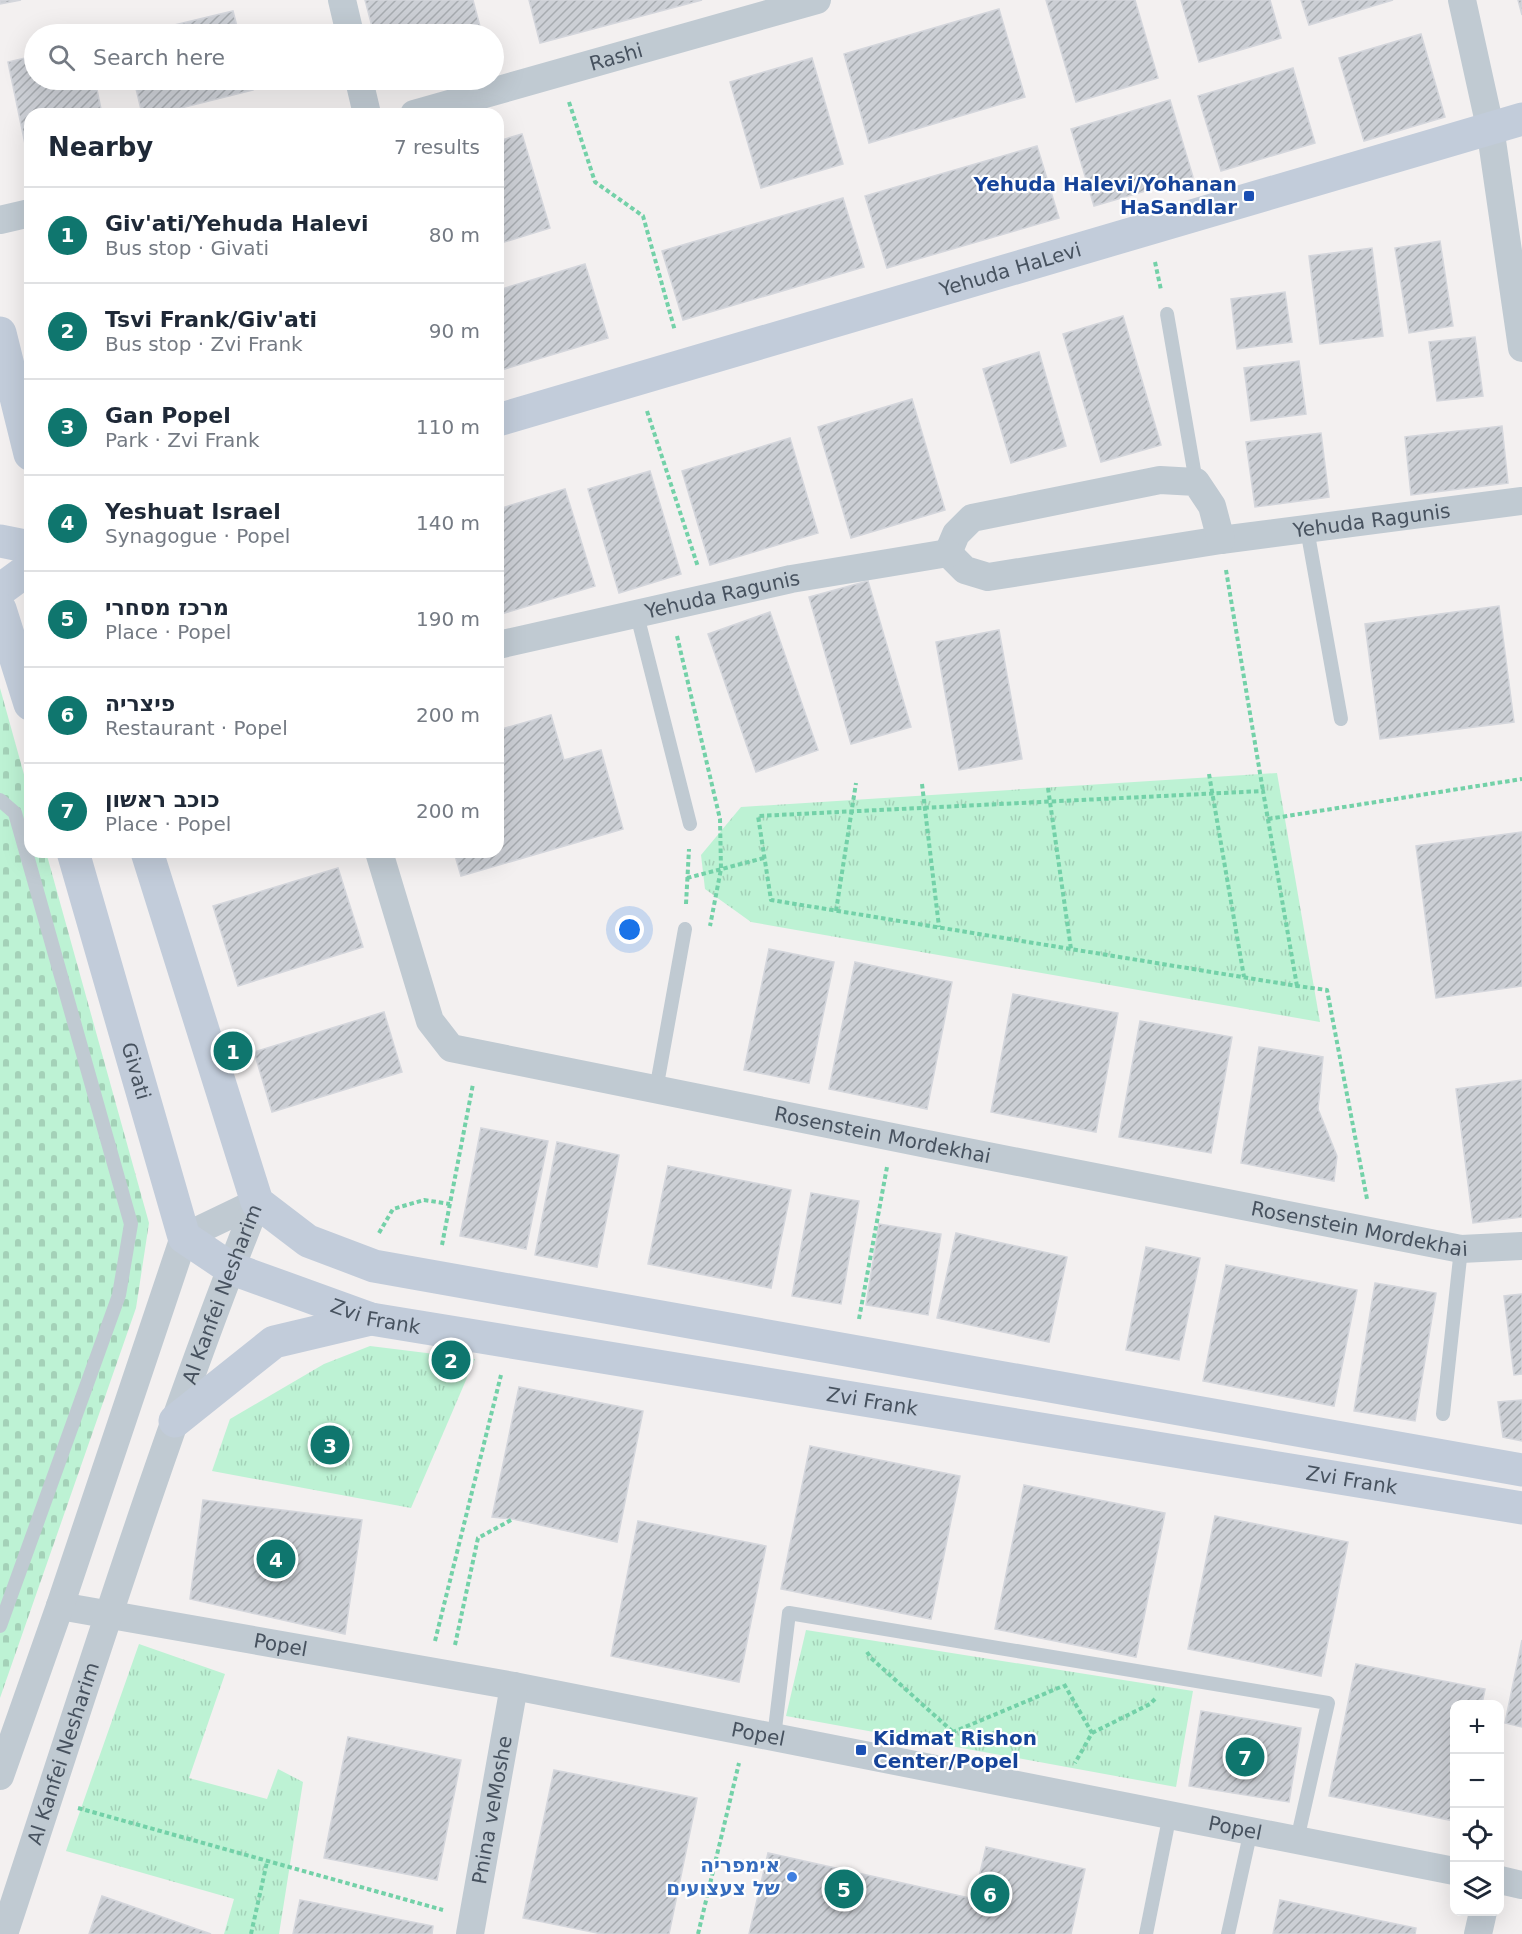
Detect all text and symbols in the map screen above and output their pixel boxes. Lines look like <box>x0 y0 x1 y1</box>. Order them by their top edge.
search box <box>24 24 504 90</box>
street label: Rashi <box>587 38 646 76</box>
icon: search <box>45 41 78 74</box>
text: Search here <box>93 45 225 70</box>
text: Nearby <box>48 132 153 162</box>
text: 7 results <box>394 135 480 159</box>
place label: Yehuda Halevi/Yohanan HaSandlar <box>973 172 1237 219</box>
marker: Yehuda Halevi/Yohanan HaSandlar <box>1242 189 1256 203</box>
text: Giv'ati/Yehuda Halevi <box>105 211 369 236</box>
text: 1 <box>61 223 74 247</box>
text: 80 m <box>429 223 480 247</box>
text: Bus stop · Givati <box>105 236 269 260</box>
street label: Yehuda HaLevi <box>936 237 1084 302</box>
text: Tsvi Frank/Giv'ati <box>105 307 317 332</box>
text: 2 <box>61 319 74 343</box>
text: 90 m <box>429 319 480 343</box>
text: Bus stop · Zvi Frank <box>105 332 303 356</box>
text: Gan Popel <box>105 403 231 428</box>
text: 3 <box>61 415 74 439</box>
text: 110 m <box>416 415 480 439</box>
text: Park · Zvi Frank <box>105 428 260 452</box>
street label: Yehuda Ragunis <box>1291 498 1452 543</box>
text: Yeshuat Israel <box>105 499 281 524</box>
text: 4 <box>61 511 74 535</box>
text: 140 m <box>416 511 480 535</box>
text: Synagogue · Popel <box>105 524 290 548</box>
street label: Yehuda Ragunis <box>642 566 802 624</box>
text: מרכז מסחרי <box>105 595 229 620</box>
text: 5 <box>61 607 74 631</box>
text: 190 m <box>416 607 480 631</box>
text: Place · Popel <box>105 620 231 644</box>
text: פיצריה <box>105 691 175 716</box>
text: 6 <box>61 703 74 727</box>
text: 200 m <box>416 703 480 727</box>
text: Restaurant · Popel <box>105 716 288 740</box>
text: כוכב ראשון <box>105 787 220 812</box>
text: 7 <box>61 799 74 823</box>
text: 200 m <box>416 799 480 823</box>
text: Place · Popel <box>105 812 231 836</box>
your location <box>615 915 644 944</box>
pin: 1 <box>214 1028 252 1074</box>
street label: Givati <box>117 1040 156 1103</box>
street label: Rosenstein Mordekhai <box>772 1101 993 1168</box>
street label: Rosenstein Mordekhai <box>1249 1196 1468 1261</box>
street label: Al Kanfei Nesharim <box>177 1201 267 1387</box>
street label: Zvi Frank <box>327 1293 423 1339</box>
pin: 2 <box>432 1338 470 1382</box>
street label: Zvi Frank <box>825 1382 920 1421</box>
pin: 3 <box>310 1422 350 1468</box>
street label: Zvi Frank <box>1304 1461 1400 1499</box>
pin: 4 <box>256 1536 296 1582</box>
street label: Popel <box>252 1628 309 1661</box>
street label: Al Kanfei Nesharim <box>22 1659 104 1848</box>
map controls <box>1450 1700 1504 1916</box>
button: + <box>1450 1700 1504 1754</box>
street label: Popel <box>729 1717 787 1751</box>
place label: Kidmat Rishon Center/Popel <box>873 1726 1037 1773</box>
street label: Pnina veMoshe <box>467 1734 517 1886</box>
pin: 7 <box>1226 1734 1264 1780</box>
marker: Kidmat Rishon Center/Popel <box>854 1743 868 1757</box>
button: − <box>1450 1754 1504 1808</box>
button: locate <box>1450 1808 1504 1862</box>
street label: Popel <box>1206 1811 1264 1845</box>
place label: אימפריה של צעצועים <box>666 1853 780 1900</box>
button: layers <box>1450 1862 1504 1916</box>
pin: 5 <box>824 1866 864 1912</box>
marker: אימפריה של צעצועים <box>785 1870 799 1884</box>
pin: 6 <box>970 1872 1010 1916</box>

